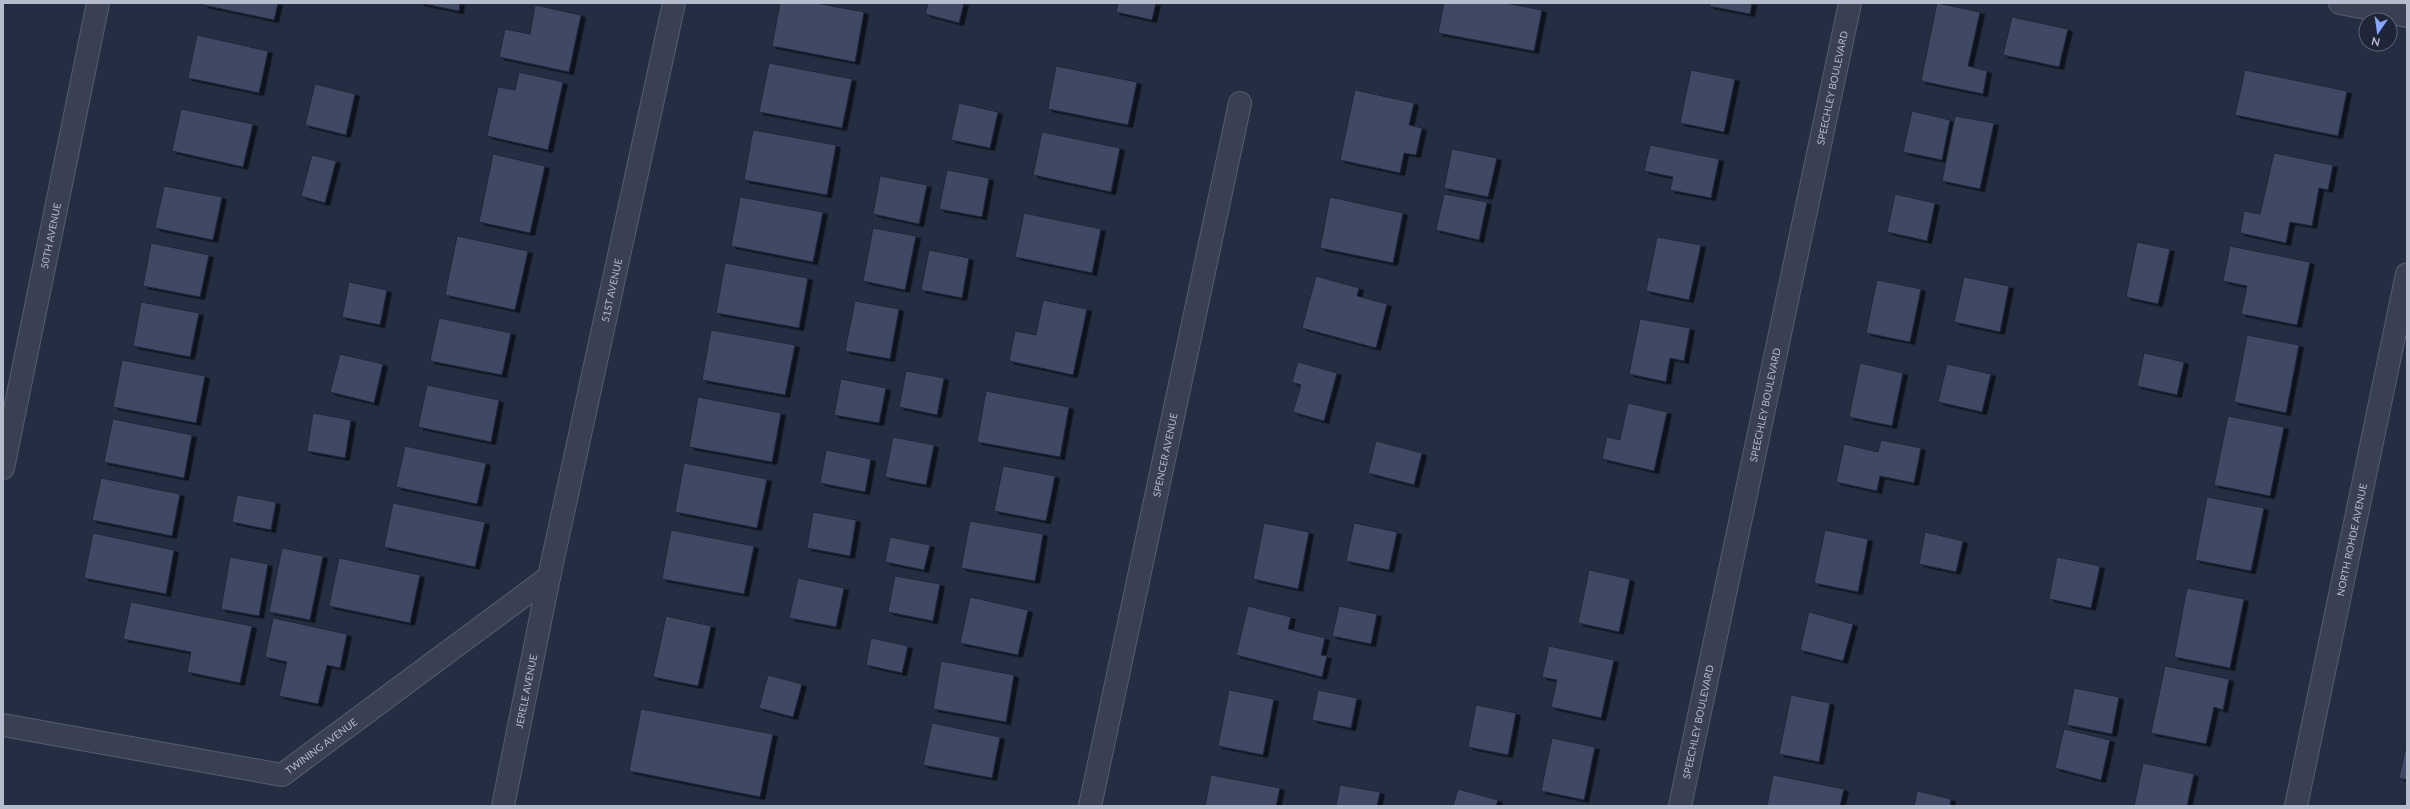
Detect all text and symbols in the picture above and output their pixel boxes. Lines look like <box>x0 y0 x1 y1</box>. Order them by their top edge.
north arrow <box>2358 12 2398 52</box>
street label: SPEECHLEY BOULEVARD <box>1814 29 1850 146</box>
text: N <box>2370 35 2381 50</box>
street label: 50TH AVENUE <box>38 202 63 270</box>
street label: 51ST AVENUE <box>599 257 624 323</box>
street label: SPEECHLEY BOULEVARD <box>1747 346 1783 463</box>
street label: SPENCER AVENUE <box>1150 412 1180 498</box>
street label: NORTH ROHDE AVENUE <box>2334 482 2369 597</box>
street label: JERELE AVENUE <box>513 653 539 729</box>
street label: SPEECHLEY BOULEVARD <box>1680 663 1716 780</box>
street label: TWINING AVENUE <box>283 715 359 777</box>

